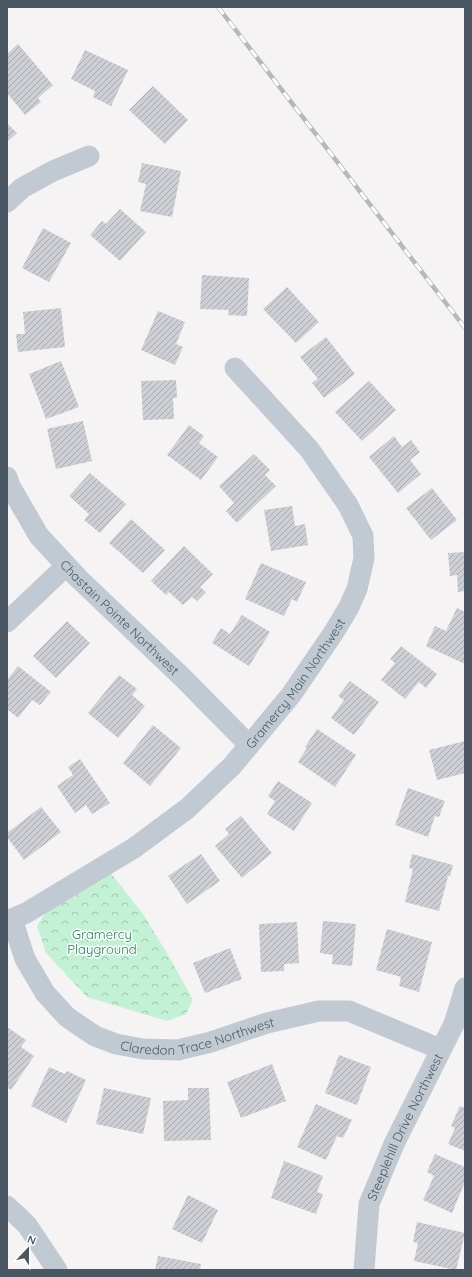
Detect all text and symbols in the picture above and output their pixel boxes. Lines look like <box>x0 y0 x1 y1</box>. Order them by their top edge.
street label: Chastain Pointe Northwest <box>57 556 183 678</box>
street label: Gramercy Main Northwest <box>242 615 348 752</box>
park label: Gramercy Playground <box>67 926 137 957</box>
street label: Claredon Trace Northwest <box>119 1014 275 1058</box>
street label: Steeplehill Drive Northwest <box>363 1051 446 1203</box>
north arrow <box>8 1229 48 1269</box>
text: N <box>25 1232 38 1248</box>

